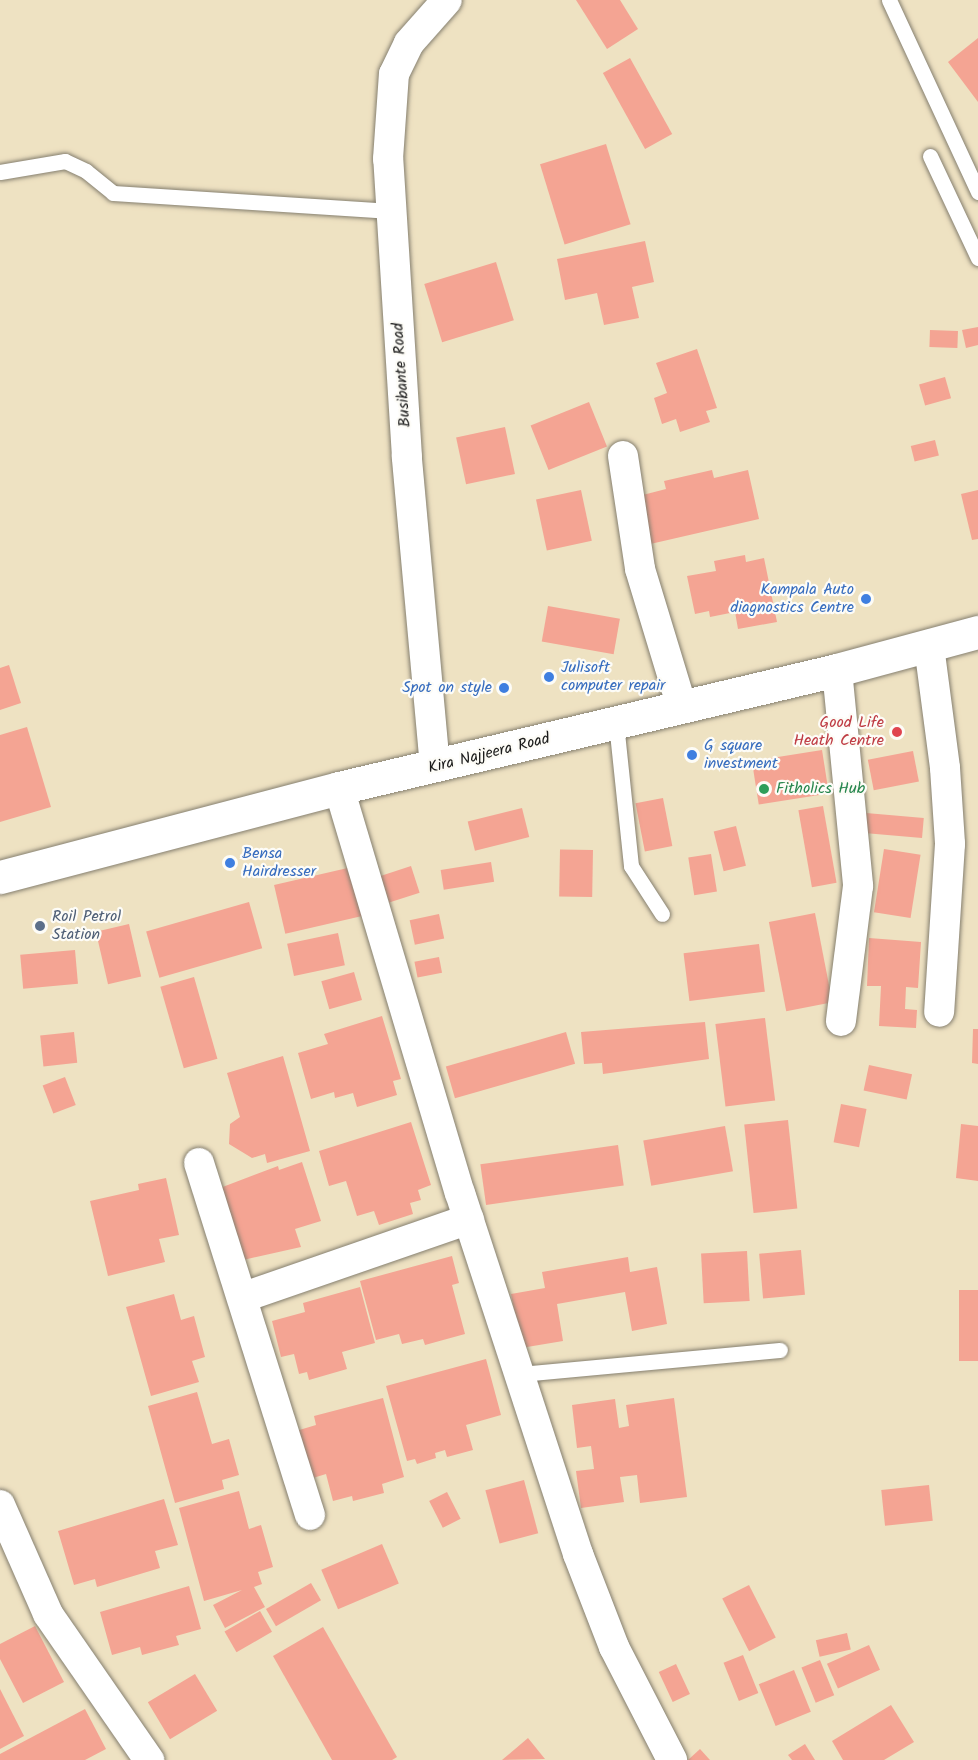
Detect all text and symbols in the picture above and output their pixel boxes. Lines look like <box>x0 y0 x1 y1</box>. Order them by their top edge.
street label: Busibante Road <box>389 322 415 428</box>
place label: Kampala Auto diagnostics Centre <box>730 580 854 618</box>
marker: Kampala Auto diagnostics Centre <box>859 592 873 606</box>
place label: Julisoft computer repair <box>561 658 665 696</box>
marker: Julisoft computer repair <box>542 670 556 684</box>
place label: Spot on style <box>402 678 492 698</box>
marker: Spot on style <box>497 681 511 695</box>
place label: Good Life Heath Centre <box>793 713 884 751</box>
marker: Good Life Heath Centre <box>888 723 906 741</box>
street label: Kira Najjeera Road <box>426 730 552 778</box>
place label: G square investment <box>704 736 778 774</box>
marker: G square investment <box>685 748 699 762</box>
place label: Fitholics Hub <box>776 779 865 799</box>
marker: Fitholics Hub <box>757 782 771 796</box>
place label: Bensa Hairdresser <box>242 844 316 882</box>
marker: Bensa Hairdresser <box>223 856 237 870</box>
place label: Roil Petrol Station <box>52 907 121 945</box>
marker: Roil Petrol Station <box>33 919 47 933</box>

